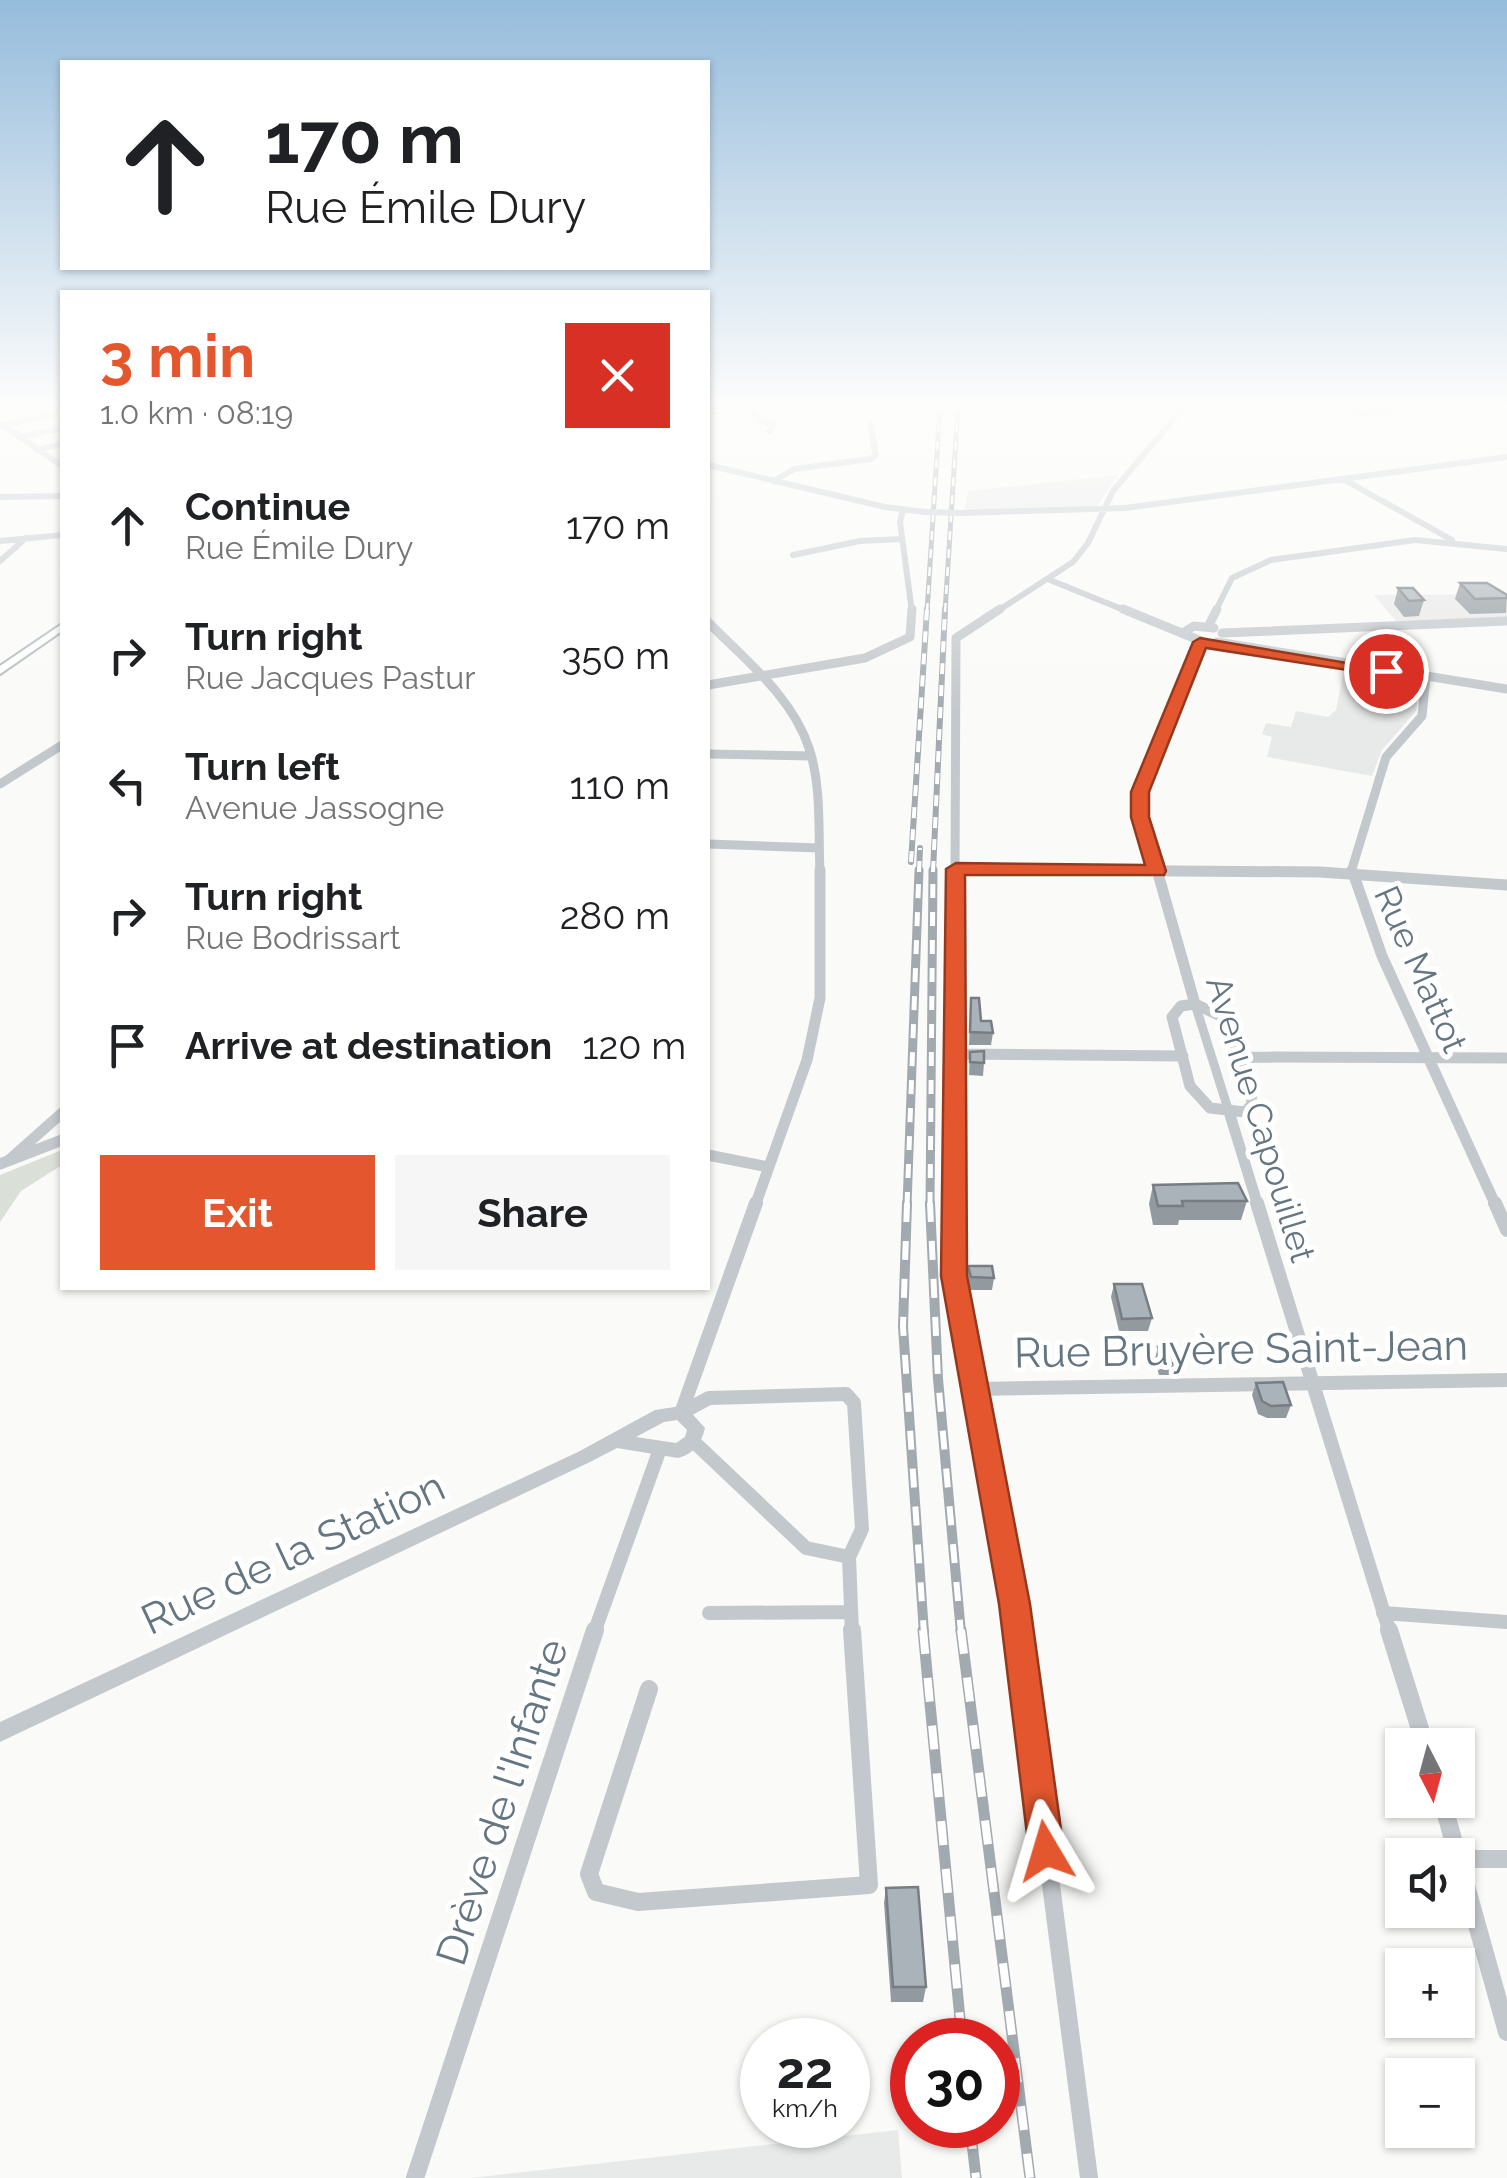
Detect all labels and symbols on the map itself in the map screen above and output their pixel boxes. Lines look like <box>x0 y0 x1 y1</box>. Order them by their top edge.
pin <box>1344 629 1429 714</box>
street label: Rue Mattot <box>1366 879 1476 1059</box>
street label: Avenue Capouillet <box>1198 971 1324 1267</box>
street label: Rue Bruyère Saint-Jean <box>1014 1321 1468 1377</box>
street label: Rue de la Station <box>134 1461 452 1645</box>
street label: Drève de l'Infante <box>426 1633 578 1971</box>
north arrow <box>1385 1728 1475 1818</box>
position arrow <box>994 1799 1098 1903</box>
speed limit sign: 30 <box>890 2018 1020 2148</box>

